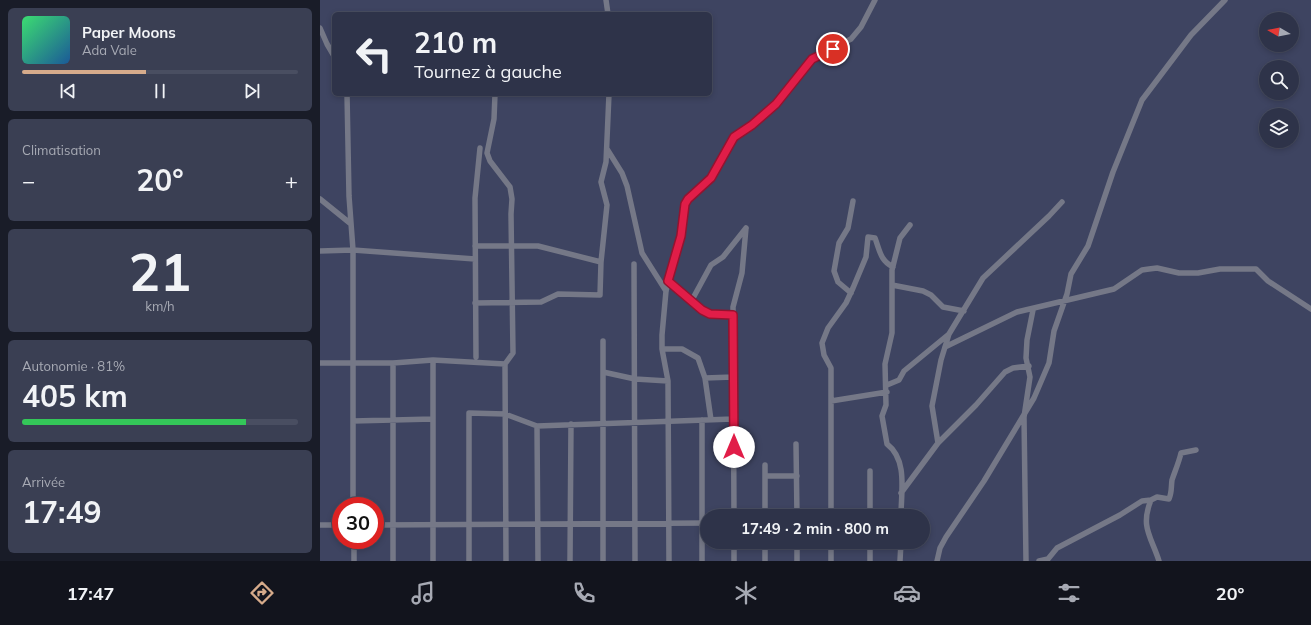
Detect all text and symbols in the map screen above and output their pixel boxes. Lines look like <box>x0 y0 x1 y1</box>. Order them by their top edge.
north arrow <box>1259 12 1299 52</box>
map controls <box>1259 12 1299 148</box>
text: Paper Moons <box>82 23 176 42</box>
text: 210 m <box>414 25 497 60</box>
icon: left <box>348 28 400 80</box>
pin <box>816 32 850 66</box>
icon: arrive <box>822 38 844 60</box>
text: Ada Vale <box>82 42 137 58</box>
text: Tournez à gauche <box>414 60 562 83</box>
button: search <box>1259 60 1299 100</box>
icon: previous <box>57 80 79 102</box>
icon: pause <box>149 80 171 102</box>
icon: next <box>241 80 263 102</box>
button: layers <box>1259 108 1299 148</box>
text: Climatisation <box>22 142 101 158</box>
text: 20° <box>136 161 184 199</box>
text: − <box>22 167 35 195</box>
text: + <box>285 167 298 195</box>
text: 21 <box>129 239 191 304</box>
text: km/h <box>145 298 175 314</box>
text: Autonomie · 81% <box>22 358 125 374</box>
text: 405 km <box>22 377 128 415</box>
position arrow <box>713 426 755 468</box>
text: Arrivée <box>22 474 65 490</box>
text: 17:49 <box>22 493 101 531</box>
speed limit sign: 30 <box>332 497 384 549</box>
text: 17:49 · 2 min · 800 m <box>741 519 889 538</box>
icon: directions <box>248 579 276 607</box>
icon: music <box>409 579 437 607</box>
icon: phone <box>570 579 598 607</box>
icon: climate <box>732 579 760 607</box>
icon: car <box>893 579 921 607</box>
icon: filters <box>1055 579 1083 607</box>
text: 17:47 <box>67 582 114 605</box>
text: 20° <box>1216 582 1244 605</box>

